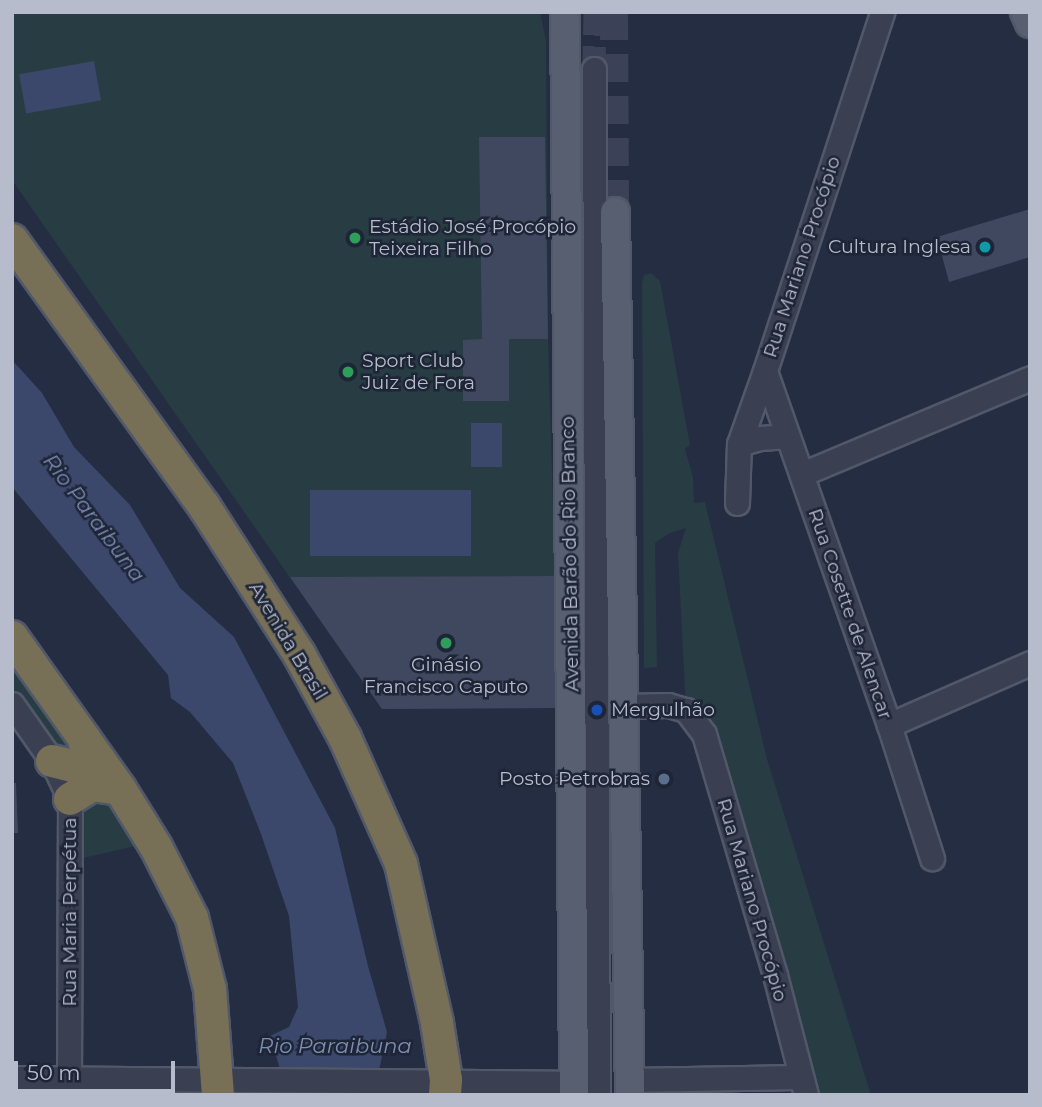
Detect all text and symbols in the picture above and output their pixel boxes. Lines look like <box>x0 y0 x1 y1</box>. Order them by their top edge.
street label: Rua Mariano Procópio <box>759 153 845 361</box>
place label: Estádio José Procópio Teixeira Filho <box>369 216 576 260</box>
marker: Estádio José Procópio Teixeira Filho <box>347 230 363 246</box>
place label: Cultura Inglesa <box>828 236 971 258</box>
marker: Cultura Inglesa <box>977 239 993 255</box>
place label: Sport Club Juiz de Fora <box>362 350 475 394</box>
marker: Sport Club Juiz de Fora <box>340 364 356 380</box>
street label: Avenida Barão do Rio Branco <box>556 416 584 692</box>
water label: Rio Paraibuna <box>38 449 150 587</box>
street label: Rua Cosette de Alencar <box>803 506 897 722</box>
street label: Avenida Brasil <box>244 578 332 704</box>
marker: Ginásio Francisco Caputo <box>438 635 454 651</box>
place label: Ginásio Francisco Caputo <box>364 654 528 698</box>
place label: Mergulhão <box>611 699 715 721</box>
marker: Mergulhão <box>589 702 605 718</box>
place label: Posto Petrobras <box>499 768 650 790</box>
marker: Posto Petrobras <box>656 771 672 787</box>
street label: Rua Mariano Procópio <box>712 796 792 1004</box>
street label: Rua Maria Perpétua <box>59 817 81 1007</box>
water label: Rio Paraibuna <box>258 1033 412 1059</box>
scale bar <box>18 1048 178 1092</box>
text: 50 m <box>27 1060 81 1085</box>

